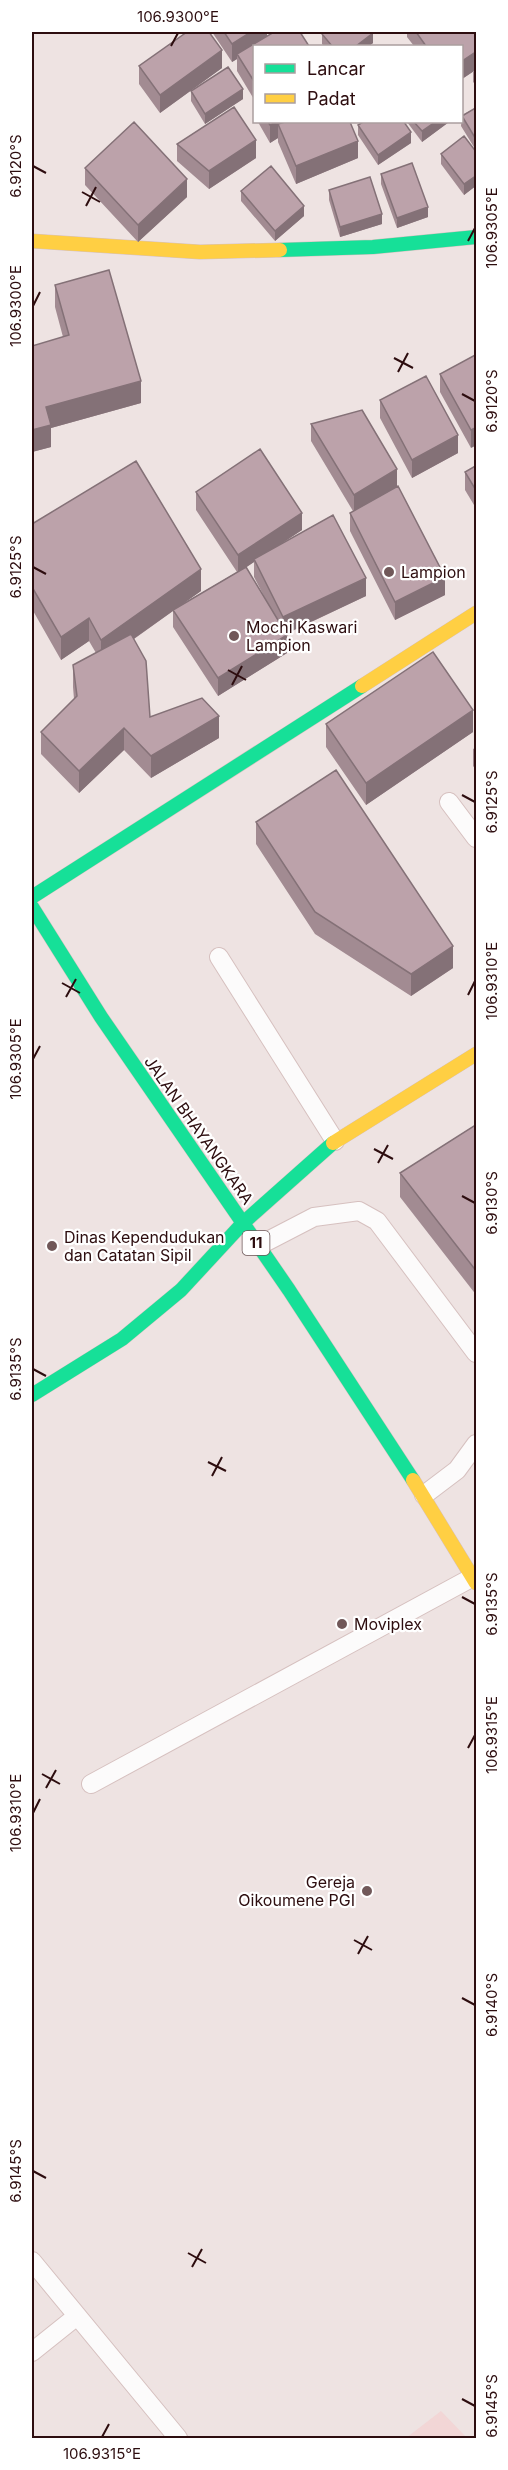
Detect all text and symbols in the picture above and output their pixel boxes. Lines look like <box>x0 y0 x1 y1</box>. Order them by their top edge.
text: 106.9300°E <box>137 7 219 26</box>
legend <box>253 45 463 123</box>
text: Lancar <box>307 58 365 79</box>
text: Padat <box>307 88 356 109</box>
text: 6.9120°S <box>6 134 25 198</box>
text: 106.9305°E <box>482 187 501 269</box>
text: 106.9300°E <box>6 265 25 347</box>
text: 6.9120°S <box>482 369 501 433</box>
text: 6.9125°S <box>6 535 25 599</box>
place label: Lampion <box>401 562 466 582</box>
marker: Lampion <box>382 565 396 579</box>
place label: Mochi Kaswari Lampion <box>246 617 357 655</box>
marker: Mochi Kaswari Lampion <box>227 629 241 643</box>
text: 6.9125°S <box>482 770 501 834</box>
text: 106.9310°E <box>482 942 501 1020</box>
text: 106.9305°E <box>6 1018 25 1100</box>
street label: JALAN BHAYANGKARA <box>140 1052 258 1208</box>
text: 6.9130°S <box>482 1171 501 1235</box>
place label: Dinas Kependudukan dan Catatan Sipil <box>64 1227 225 1265</box>
road number: 11 <box>242 1231 270 1255</box>
marker: Dinas Kependudukan dan Catatan Sipil <box>45 1239 59 1253</box>
text: 6.9135°S <box>6 1337 25 1401</box>
text: 6.9135°S <box>482 1572 501 1636</box>
place label: Moviplex <box>354 1614 422 1634</box>
marker: Moviplex <box>335 1617 349 1631</box>
text: 106.9315°E <box>482 1696 501 1774</box>
text: 106.9310°E <box>6 1774 25 1852</box>
place label: Gereja Oikoumene PGI <box>238 1872 355 1910</box>
marker: Gereja Oikoumene PGI <box>360 1884 374 1898</box>
text: 6.9140°S <box>482 1973 501 2037</box>
text: 6.9145°S <box>6 2139 25 2203</box>
text: 6.9145°S <box>482 2374 501 2438</box>
text: 106.9315°E <box>63 2444 141 2463</box>

